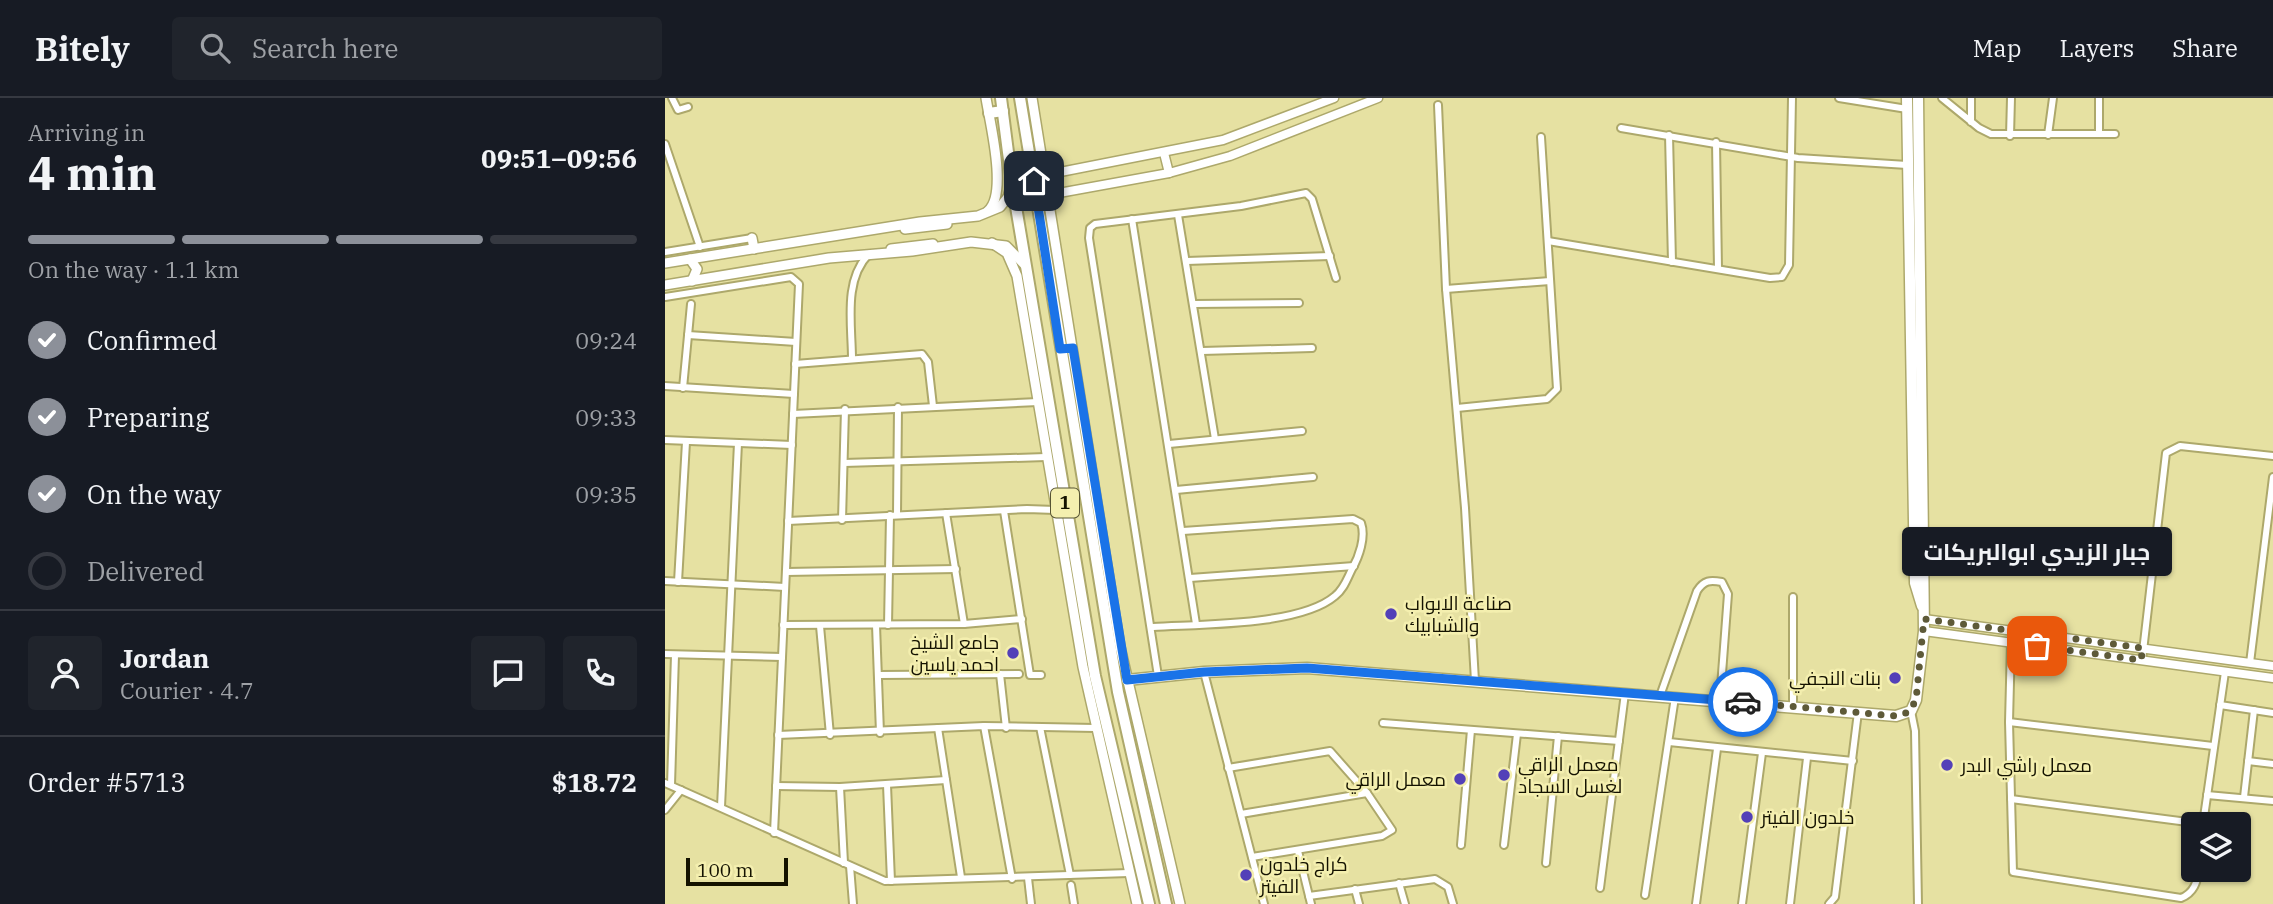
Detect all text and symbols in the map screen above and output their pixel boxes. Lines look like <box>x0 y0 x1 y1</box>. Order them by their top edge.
search box <box>172 17 662 80</box>
text: Bitely <box>35 27 130 70</box>
icon: search <box>196 29 234 67</box>
text: Search here <box>252 31 398 65</box>
text: Map <box>1973 32 2021 64</box>
text: Layers <box>2059 32 2134 64</box>
text: Share <box>2172 32 2238 64</box>
text: Arriving in <box>28 117 145 147</box>
text: 09:51–09:56 <box>481 141 637 175</box>
text: 4 min <box>28 143 157 203</box>
pin <box>1004 151 1064 211</box>
icon: home <box>1015 162 1053 200</box>
text: On the way · 1.1 km <box>28 254 240 284</box>
icon: check <box>28 321 66 359</box>
text: Confirmed <box>87 323 218 357</box>
text: 09:24 <box>575 325 637 355</box>
icon: check <box>28 398 66 436</box>
text: Preparing <box>87 400 209 434</box>
text: 09:33 <box>575 402 637 432</box>
icon: check <box>28 475 66 513</box>
text: On the way <box>87 477 221 511</box>
text: 09:35 <box>575 479 637 509</box>
road number: 1 <box>1051 488 1079 517</box>
callout: جبار الزيدي ابوالبريكات <box>1902 527 2172 576</box>
text: جبار الزيدي ابوالبريكات <box>1924 536 2150 566</box>
text: Delivered <box>87 554 204 588</box>
place label: صناعة الابواب والشبابيك <box>1405 591 1512 637</box>
marker: صناعة الابواب والشبابيك <box>1383 606 1399 622</box>
pin <box>2007 616 2067 676</box>
icon: bag <box>2018 627 2056 665</box>
place label: جامع الشيخ احمد ياسين <box>910 630 999 676</box>
button: person <box>28 636 102 710</box>
button: chat <box>471 636 545 710</box>
button: phone <box>563 636 637 710</box>
text: Jordan <box>120 641 210 675</box>
marker: جامع الشيخ احمد ياسين <box>1005 645 1021 661</box>
place label: بنات النجفي <box>1789 666 1881 693</box>
courier <box>1708 667 1778 737</box>
marker: بنات النجفي <box>1887 670 1903 686</box>
text: Courier · 4.7 <box>120 675 254 705</box>
icon: car <box>1724 683 1762 721</box>
place label: معمل الراقي لغسل السجاد <box>1518 752 1622 798</box>
place label: معمل راشي البدر <box>1960 753 2092 780</box>
marker: معمل راشي البدر <box>1939 757 1955 773</box>
text: Order #5713 <box>28 765 186 799</box>
text: $18.72 <box>552 765 637 799</box>
place label: معمل الراقي <box>1346 767 1446 794</box>
marker: معمل الراقي لغسل السجاد <box>1496 767 1512 783</box>
marker: معمل الراقي <box>1452 771 1468 787</box>
place label: خلدون الفيتر <box>1760 805 1854 829</box>
marker: خلدون الفيتر <box>1739 809 1755 825</box>
map controls <box>2181 812 2251 882</box>
button: layers <box>2181 812 2251 882</box>
place label: كراج خلدون الفيتر <box>1259 852 1348 898</box>
scale bar <box>686 855 787 887</box>
text: 100 m <box>697 858 754 882</box>
marker: كراج خلدون الفيتر <box>1238 867 1254 883</box>

